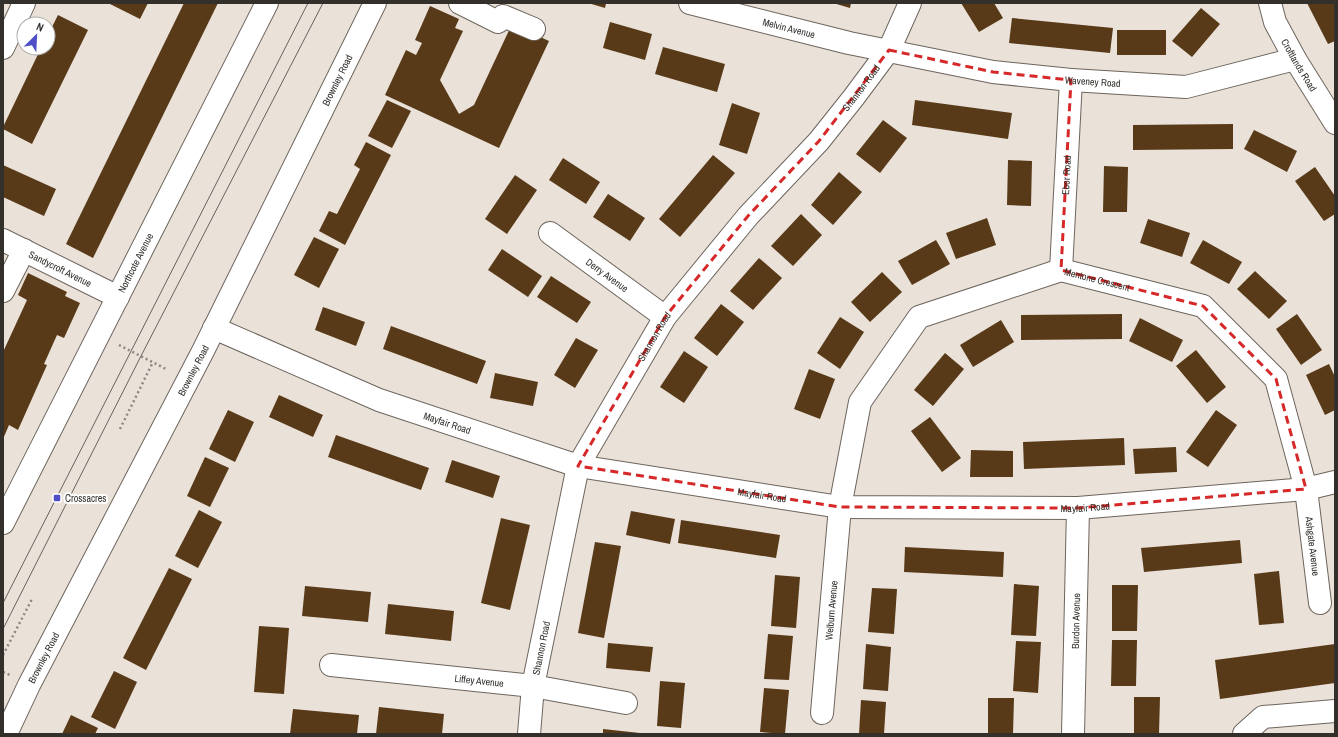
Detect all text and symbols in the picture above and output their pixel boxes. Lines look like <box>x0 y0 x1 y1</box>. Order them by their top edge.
street label: Melvin Avenue <box>761 15 817 41</box>
north arrow <box>16 16 56 56</box>
text: N <box>34 19 46 35</box>
street label: Croftlands Road <box>1279 36 1320 94</box>
street label: Brownley Road <box>319 52 355 108</box>
street label: Shannon Road <box>839 62 882 113</box>
street label: Waveney Road <box>1064 73 1121 90</box>
street label: Ebor Road <box>1058 155 1074 195</box>
street label: Northcote Avenue <box>115 230 156 295</box>
street label: Sandycroft Avenue <box>27 247 94 290</box>
street label: Derry Avenue <box>583 255 632 295</box>
street label: Mentone Crescent <box>1063 265 1132 294</box>
street label: Shannon Road <box>634 309 673 363</box>
street label: Brownley Road <box>174 343 212 398</box>
street label: Mayfair Road <box>422 409 473 437</box>
street label: Mayfair Road <box>737 485 787 505</box>
place label: Crossacres <box>65 492 106 505</box>
marker: Crossacres <box>52 493 62 503</box>
street label: Mayfair Road <box>1060 499 1110 515</box>
street label: Ashgate Avenue <box>1303 515 1323 577</box>
street label: Welburn Avenue <box>822 580 840 641</box>
street label: Burdon Avenue <box>1068 592 1083 649</box>
street label: Shannon Road <box>529 620 553 676</box>
street label: Brownley Road <box>25 630 62 685</box>
street label: Liffey Avenue <box>454 671 505 689</box>

